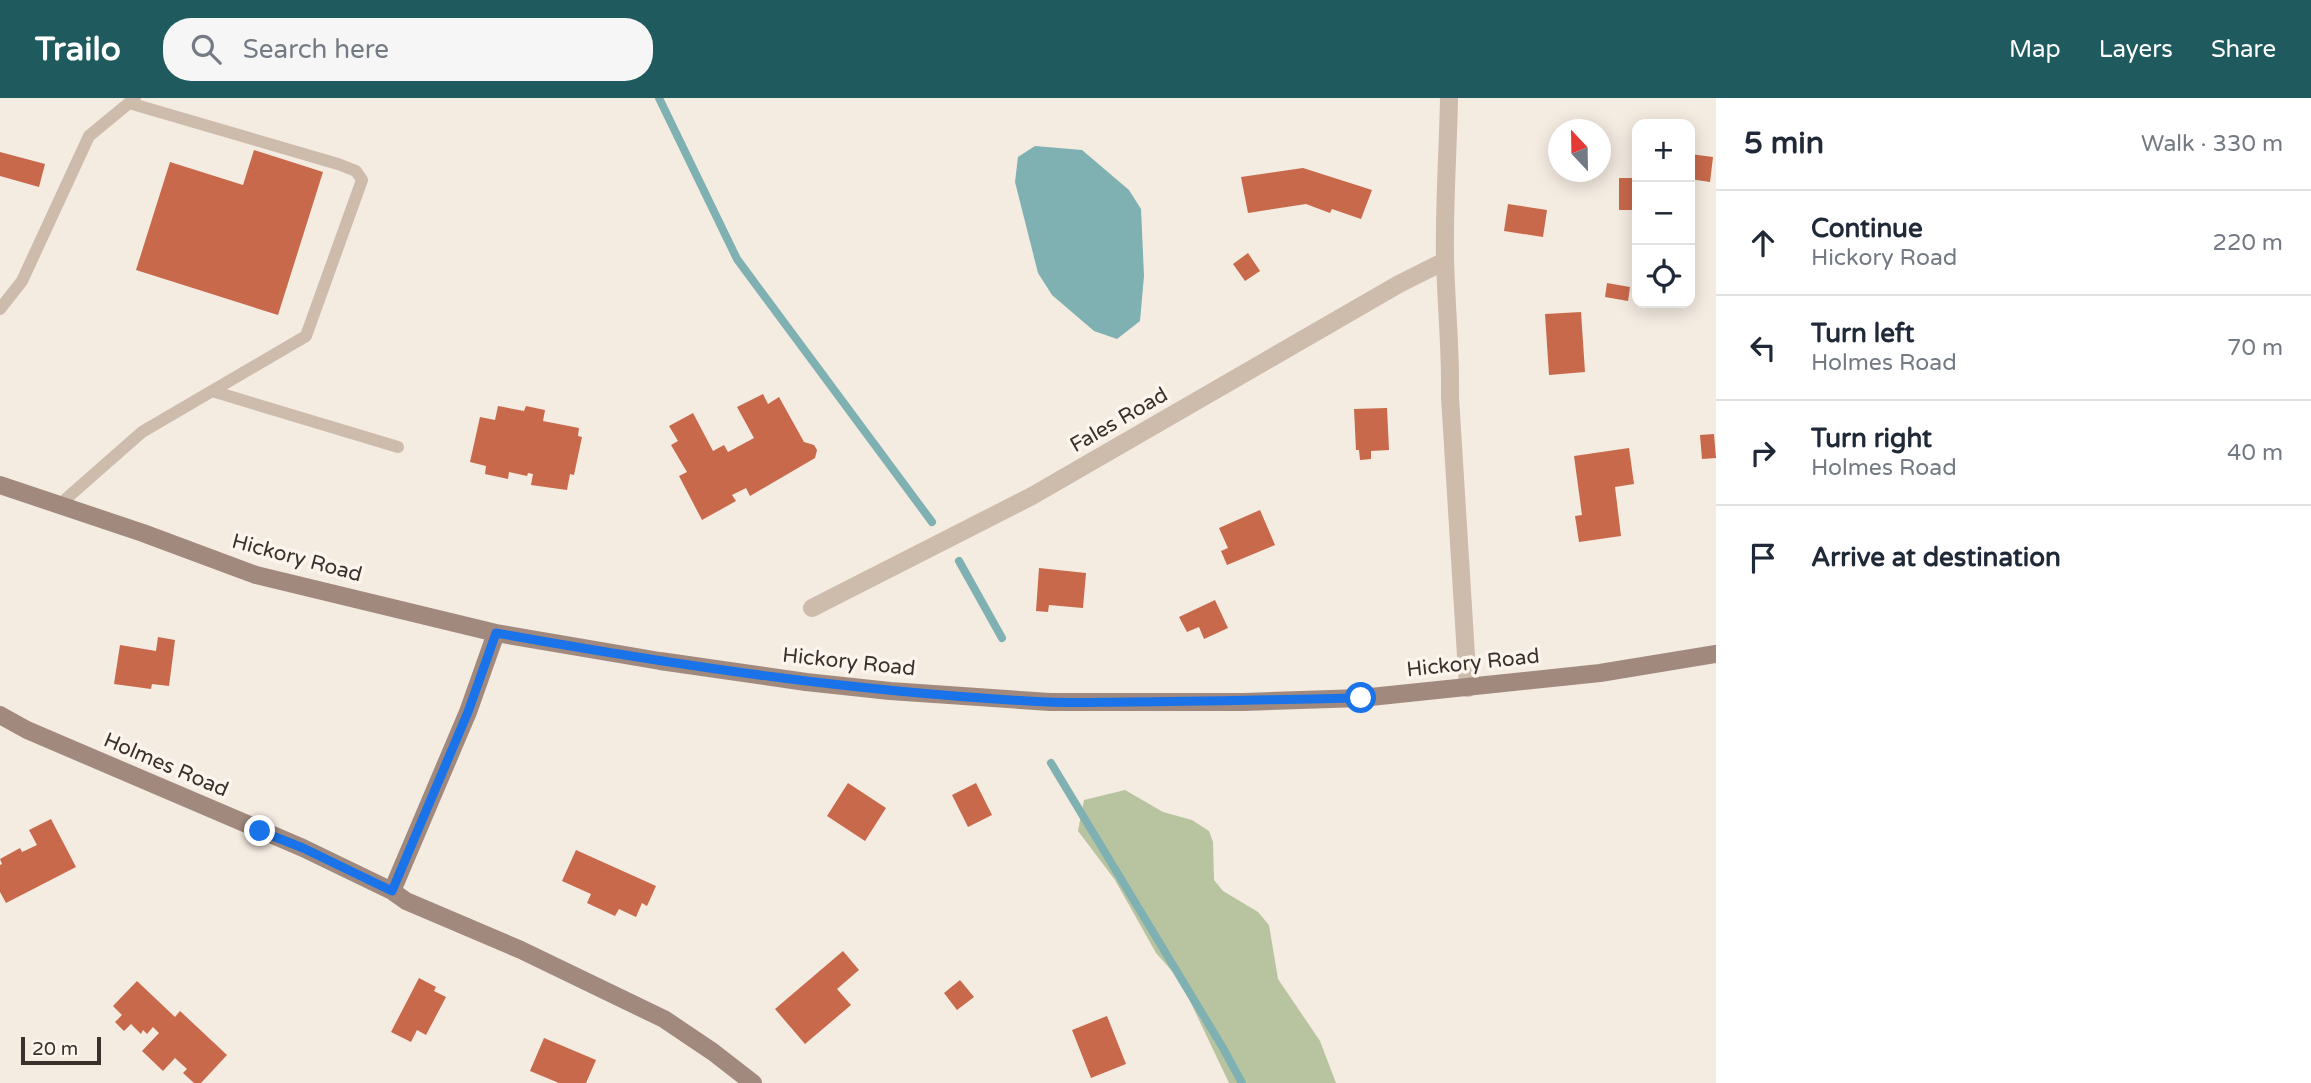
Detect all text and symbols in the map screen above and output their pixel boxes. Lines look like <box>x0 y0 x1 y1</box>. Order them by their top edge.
search box <box>163 18 653 81</box>
text: Trailo <box>35 30 121 69</box>
icon: search <box>187 30 225 68</box>
text: Search here <box>243 34 389 65</box>
text: Map <box>2009 35 2061 64</box>
text: Layers <box>2099 35 2173 64</box>
text: Share <box>2211 35 2276 64</box>
north arrow <box>1548 119 1611 182</box>
map controls <box>1632 119 1695 308</box>
button: + <box>1632 119 1695 182</box>
text: 5 min <box>1744 125 1824 162</box>
text: Walk · 330 m <box>2141 130 2283 158</box>
button: − <box>1632 182 1695 245</box>
text: Continue <box>1811 213 1923 244</box>
icon: ahead <box>1744 224 1782 262</box>
text: 220 m <box>2213 229 2283 257</box>
text: Hickory Road <box>1811 244 1957 272</box>
button: locate <box>1632 245 1695 308</box>
text: Turn left <box>1811 318 1914 349</box>
icon: left <box>1744 329 1782 367</box>
text: 70 m <box>2227 334 2283 362</box>
text: Holmes Road <box>1811 349 1957 377</box>
street label: Fales Road <box>1066 382 1172 458</box>
text: Turn right <box>1811 423 1932 454</box>
icon: right <box>1744 434 1782 472</box>
text: 40 m <box>2227 439 2283 467</box>
text: Holmes Road <box>1811 454 1957 482</box>
street label: Hickory Road <box>229 529 365 587</box>
icon: arrive <box>1744 539 1782 577</box>
text: Arrive at destination <box>1811 542 2061 573</box>
street label: Hickory Road <box>781 643 917 681</box>
street label: Hickory Road <box>1405 644 1541 682</box>
route start <box>1345 682 1376 713</box>
street label: Holmes Road <box>100 728 232 802</box>
route end <box>244 815 275 846</box>
scale bar <box>21 1034 102 1066</box>
text: 20 m <box>32 1038 78 1060</box>

